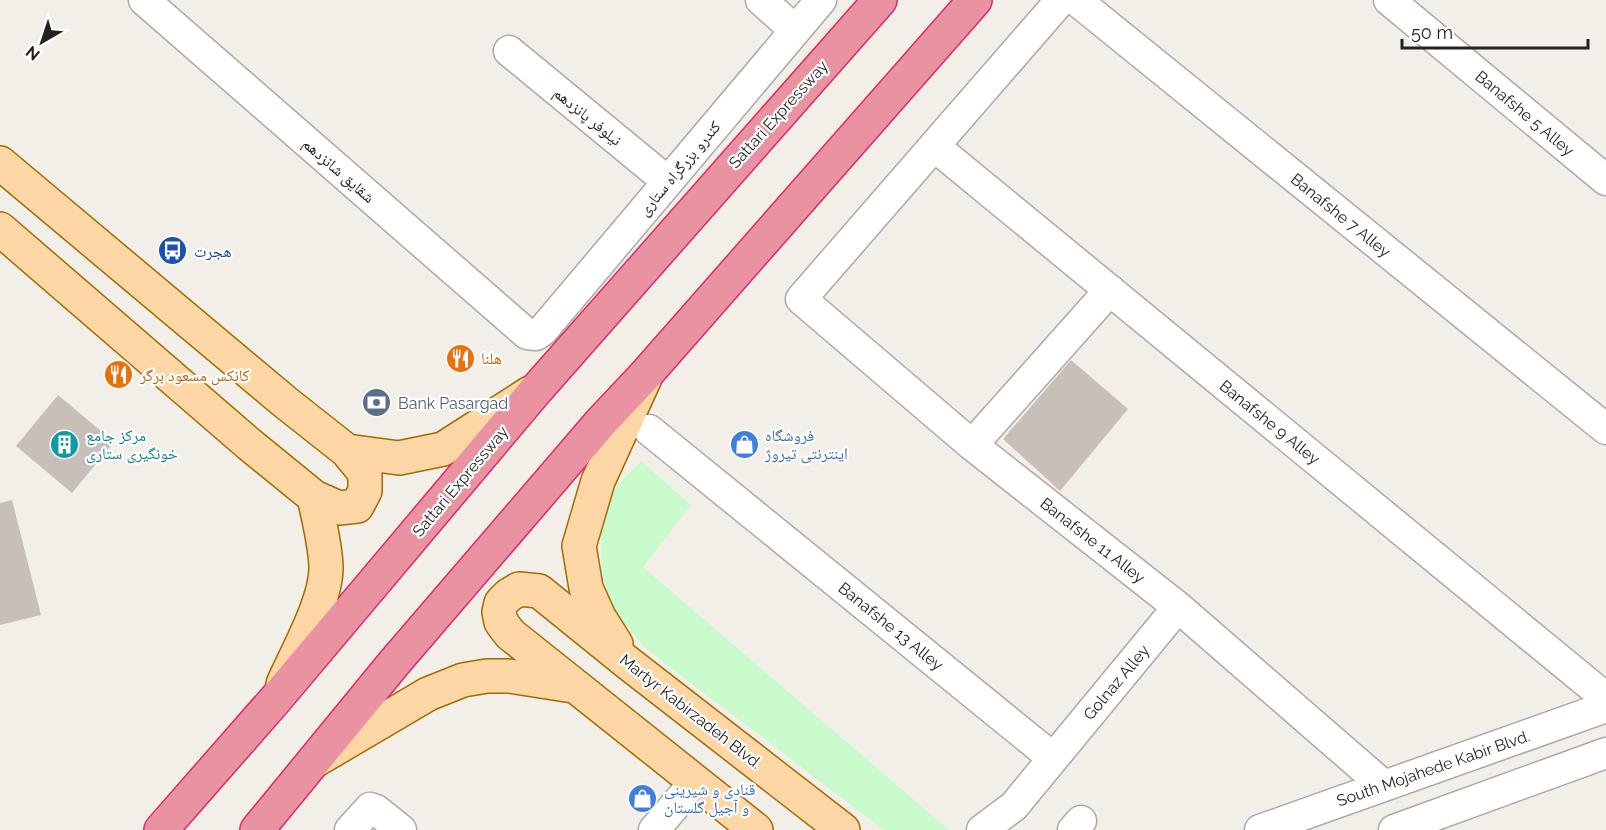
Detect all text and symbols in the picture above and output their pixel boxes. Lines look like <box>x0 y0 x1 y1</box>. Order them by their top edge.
north arrow <box>12 12 72 72</box>
scale bar <box>1402 12 1588 50</box>
text: 50 m <box>1411 22 1453 43</box>
text: N <box>22 42 44 64</box>
street label: Sattari Expressway <box>725 56 832 172</box>
street label: Banafshe 5 Alley <box>1472 67 1578 160</box>
street label: نیلوفر پانزدهم <box>549 83 626 150</box>
street label: کندرو بزرگراه ستاری <box>634 117 725 220</box>
street label: شقایق شانزدهم <box>298 134 379 208</box>
street label: Banafshe 7 Alley <box>1287 169 1395 262</box>
bus stop icon: هجرت <box>157 235 189 267</box>
place label: هجرت <box>194 242 232 261</box>
restaurant icon: هلنا <box>444 342 476 374</box>
place label: هلنا <box>481 349 502 368</box>
restaurant icon: کانکس مسعود برگر <box>103 359 135 391</box>
place label: کانکس مسعود برگر <box>139 366 250 386</box>
street label: Banafshe 9 Alley <box>1216 376 1324 469</box>
bank icon: Bank Pasargad <box>361 387 393 419</box>
place label: Bank Pasargad <box>398 394 508 413</box>
street label: Sattari Expressway <box>409 422 512 541</box>
place label: مرکز جامع خونگیری ستاری <box>86 426 178 464</box>
place label: فروشگاه اینترنتی تیروژ <box>764 426 848 464</box>
building icon: مرکز جامع خونگیری ستاری <box>49 428 81 460</box>
shop icon: فروشگاه اینترنتی تیروژ <box>728 428 760 460</box>
street label: Banafshe 11 Alley <box>1036 494 1149 587</box>
street label: Banafshe 13 Alley <box>834 578 947 675</box>
street label: Golnaz Alley <box>1079 641 1153 724</box>
street label: Martyr Kabirzadeh Blvd. <box>616 650 765 773</box>
street label: South Mojahede Kabir Blvd. <box>1334 726 1532 811</box>
place label: قنادی و شیرینی و آجیل گلستان <box>664 780 756 818</box>
shop icon: قنادی و شیرینی و آجیل گلستان <box>627 782 659 814</box>

